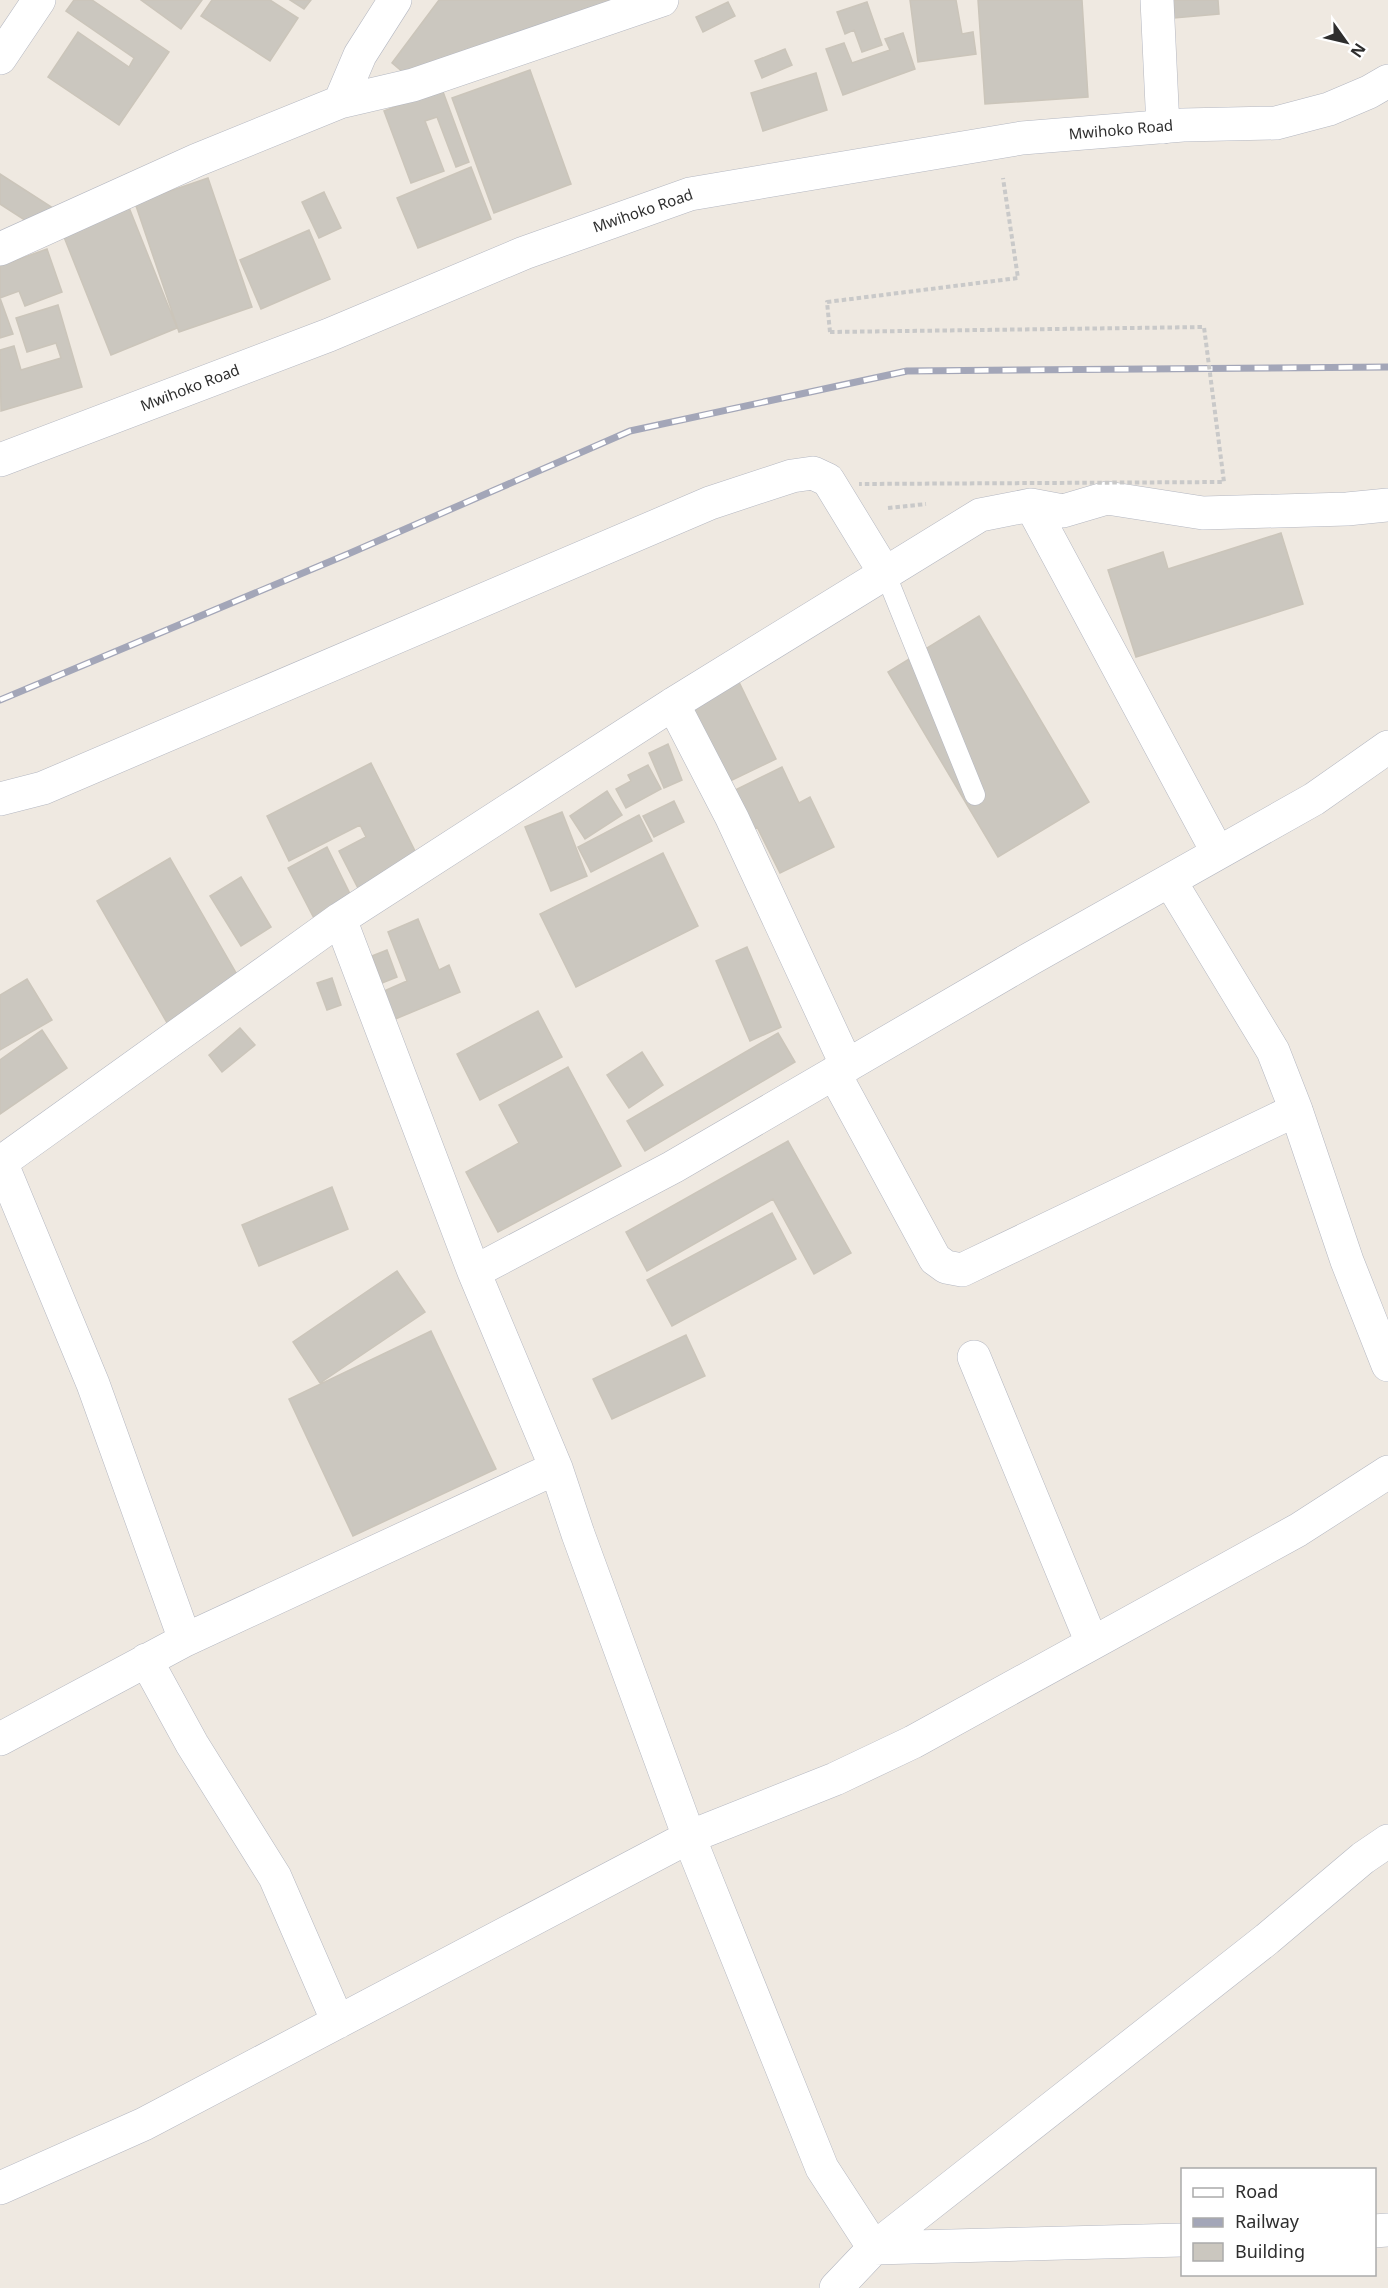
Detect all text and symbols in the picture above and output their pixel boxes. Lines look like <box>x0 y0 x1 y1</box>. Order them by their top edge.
north arrow <box>1316 12 1376 72</box>
text: N <box>1346 39 1371 62</box>
street label: Mwihoko Road <box>1068 114 1174 144</box>
street label: Mwihoko Road <box>590 184 695 237</box>
street label: Mwihoko Road <box>137 359 242 415</box>
legend <box>1181 2168 1376 2276</box>
text: Road <box>1235 2179 1278 2203</box>
text: Railway <box>1235 2209 1300 2233</box>
text: Building <box>1235 2239 1305 2263</box>

